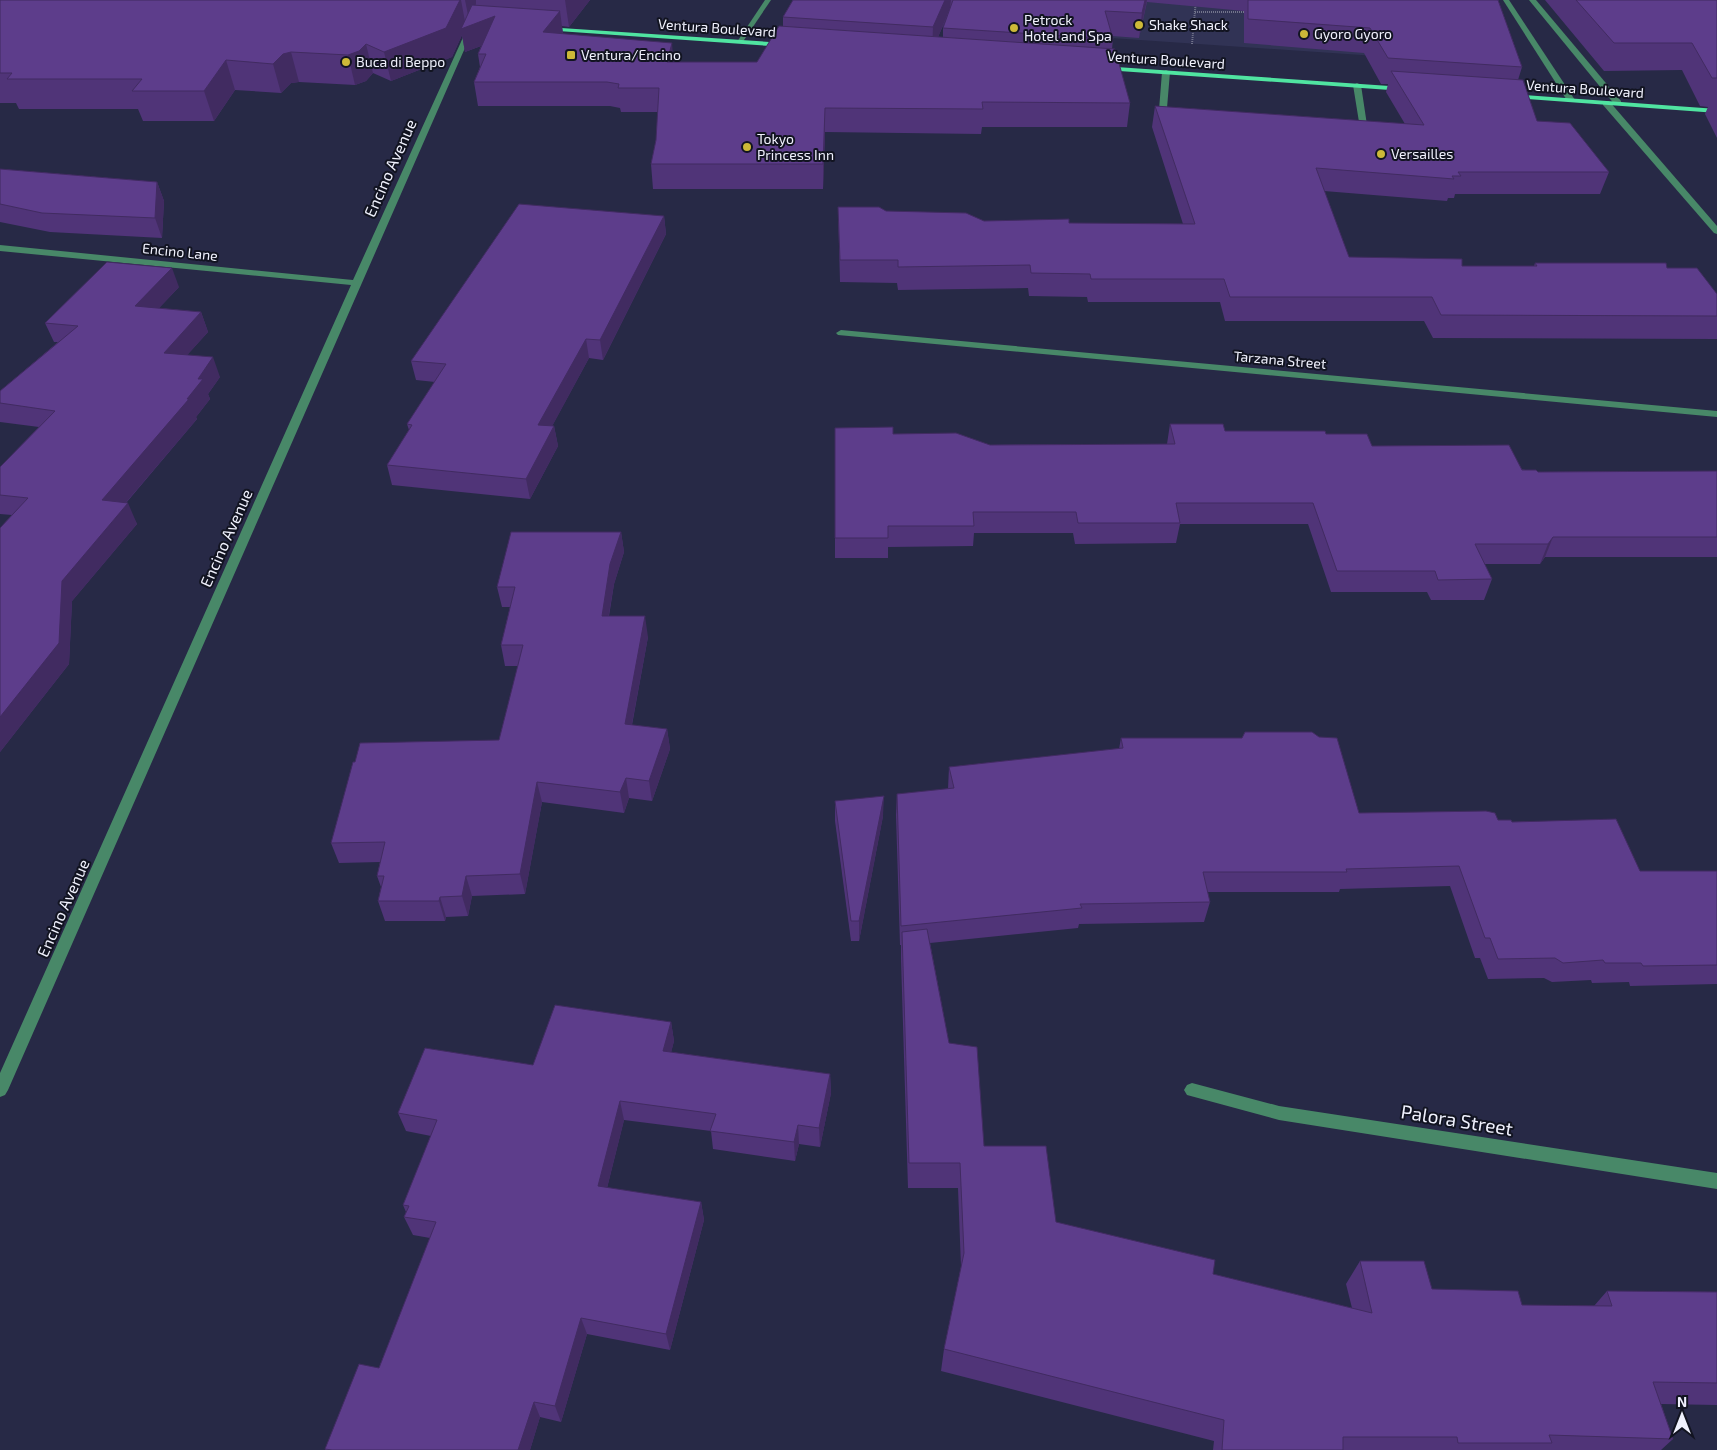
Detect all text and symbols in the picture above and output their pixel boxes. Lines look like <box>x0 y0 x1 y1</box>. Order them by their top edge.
place label: Petrock Hotel and Spa <box>1024 11 1112 44</box>
street label: Ventura Boulevard <box>657 15 777 40</box>
place label: Shake Shack <box>1149 16 1228 33</box>
marker: Shake Shack <box>1133 19 1145 31</box>
marker: Petrock Hotel and Spa <box>1008 22 1020 34</box>
place label: Gyoro Gyoro <box>1314 25 1392 42</box>
marker: Gyoro Gyoro <box>1298 28 1310 40</box>
place label: Ventura/Encino <box>581 46 681 63</box>
street label: Ventura Boulevard <box>1106 47 1226 72</box>
marker: Ventura/Encino <box>565 49 577 61</box>
place label: Buca di Beppo <box>356 53 445 70</box>
marker: Buca di Beppo <box>340 56 352 68</box>
street label: Ventura Boulevard <box>1525 76 1645 101</box>
street label: Encino Avenue <box>359 116 420 220</box>
place label: Tokyo Princess Inn <box>757 130 834 163</box>
marker: Tokyo Princess Inn <box>741 141 753 153</box>
place label: Versailles <box>1391 145 1453 162</box>
marker: Versailles <box>1375 148 1387 160</box>
street label: Encino Lane <box>141 239 219 264</box>
street label: Tarzana Street <box>1233 347 1327 372</box>
street label: Encino Avenue <box>195 486 256 590</box>
street label: Encino Avenue <box>32 856 93 960</box>
street label: Palora Street <box>1399 1099 1515 1140</box>
north arrow <box>1657 1390 1707 1440</box>
text: N <box>1677 1393 1687 1410</box>

